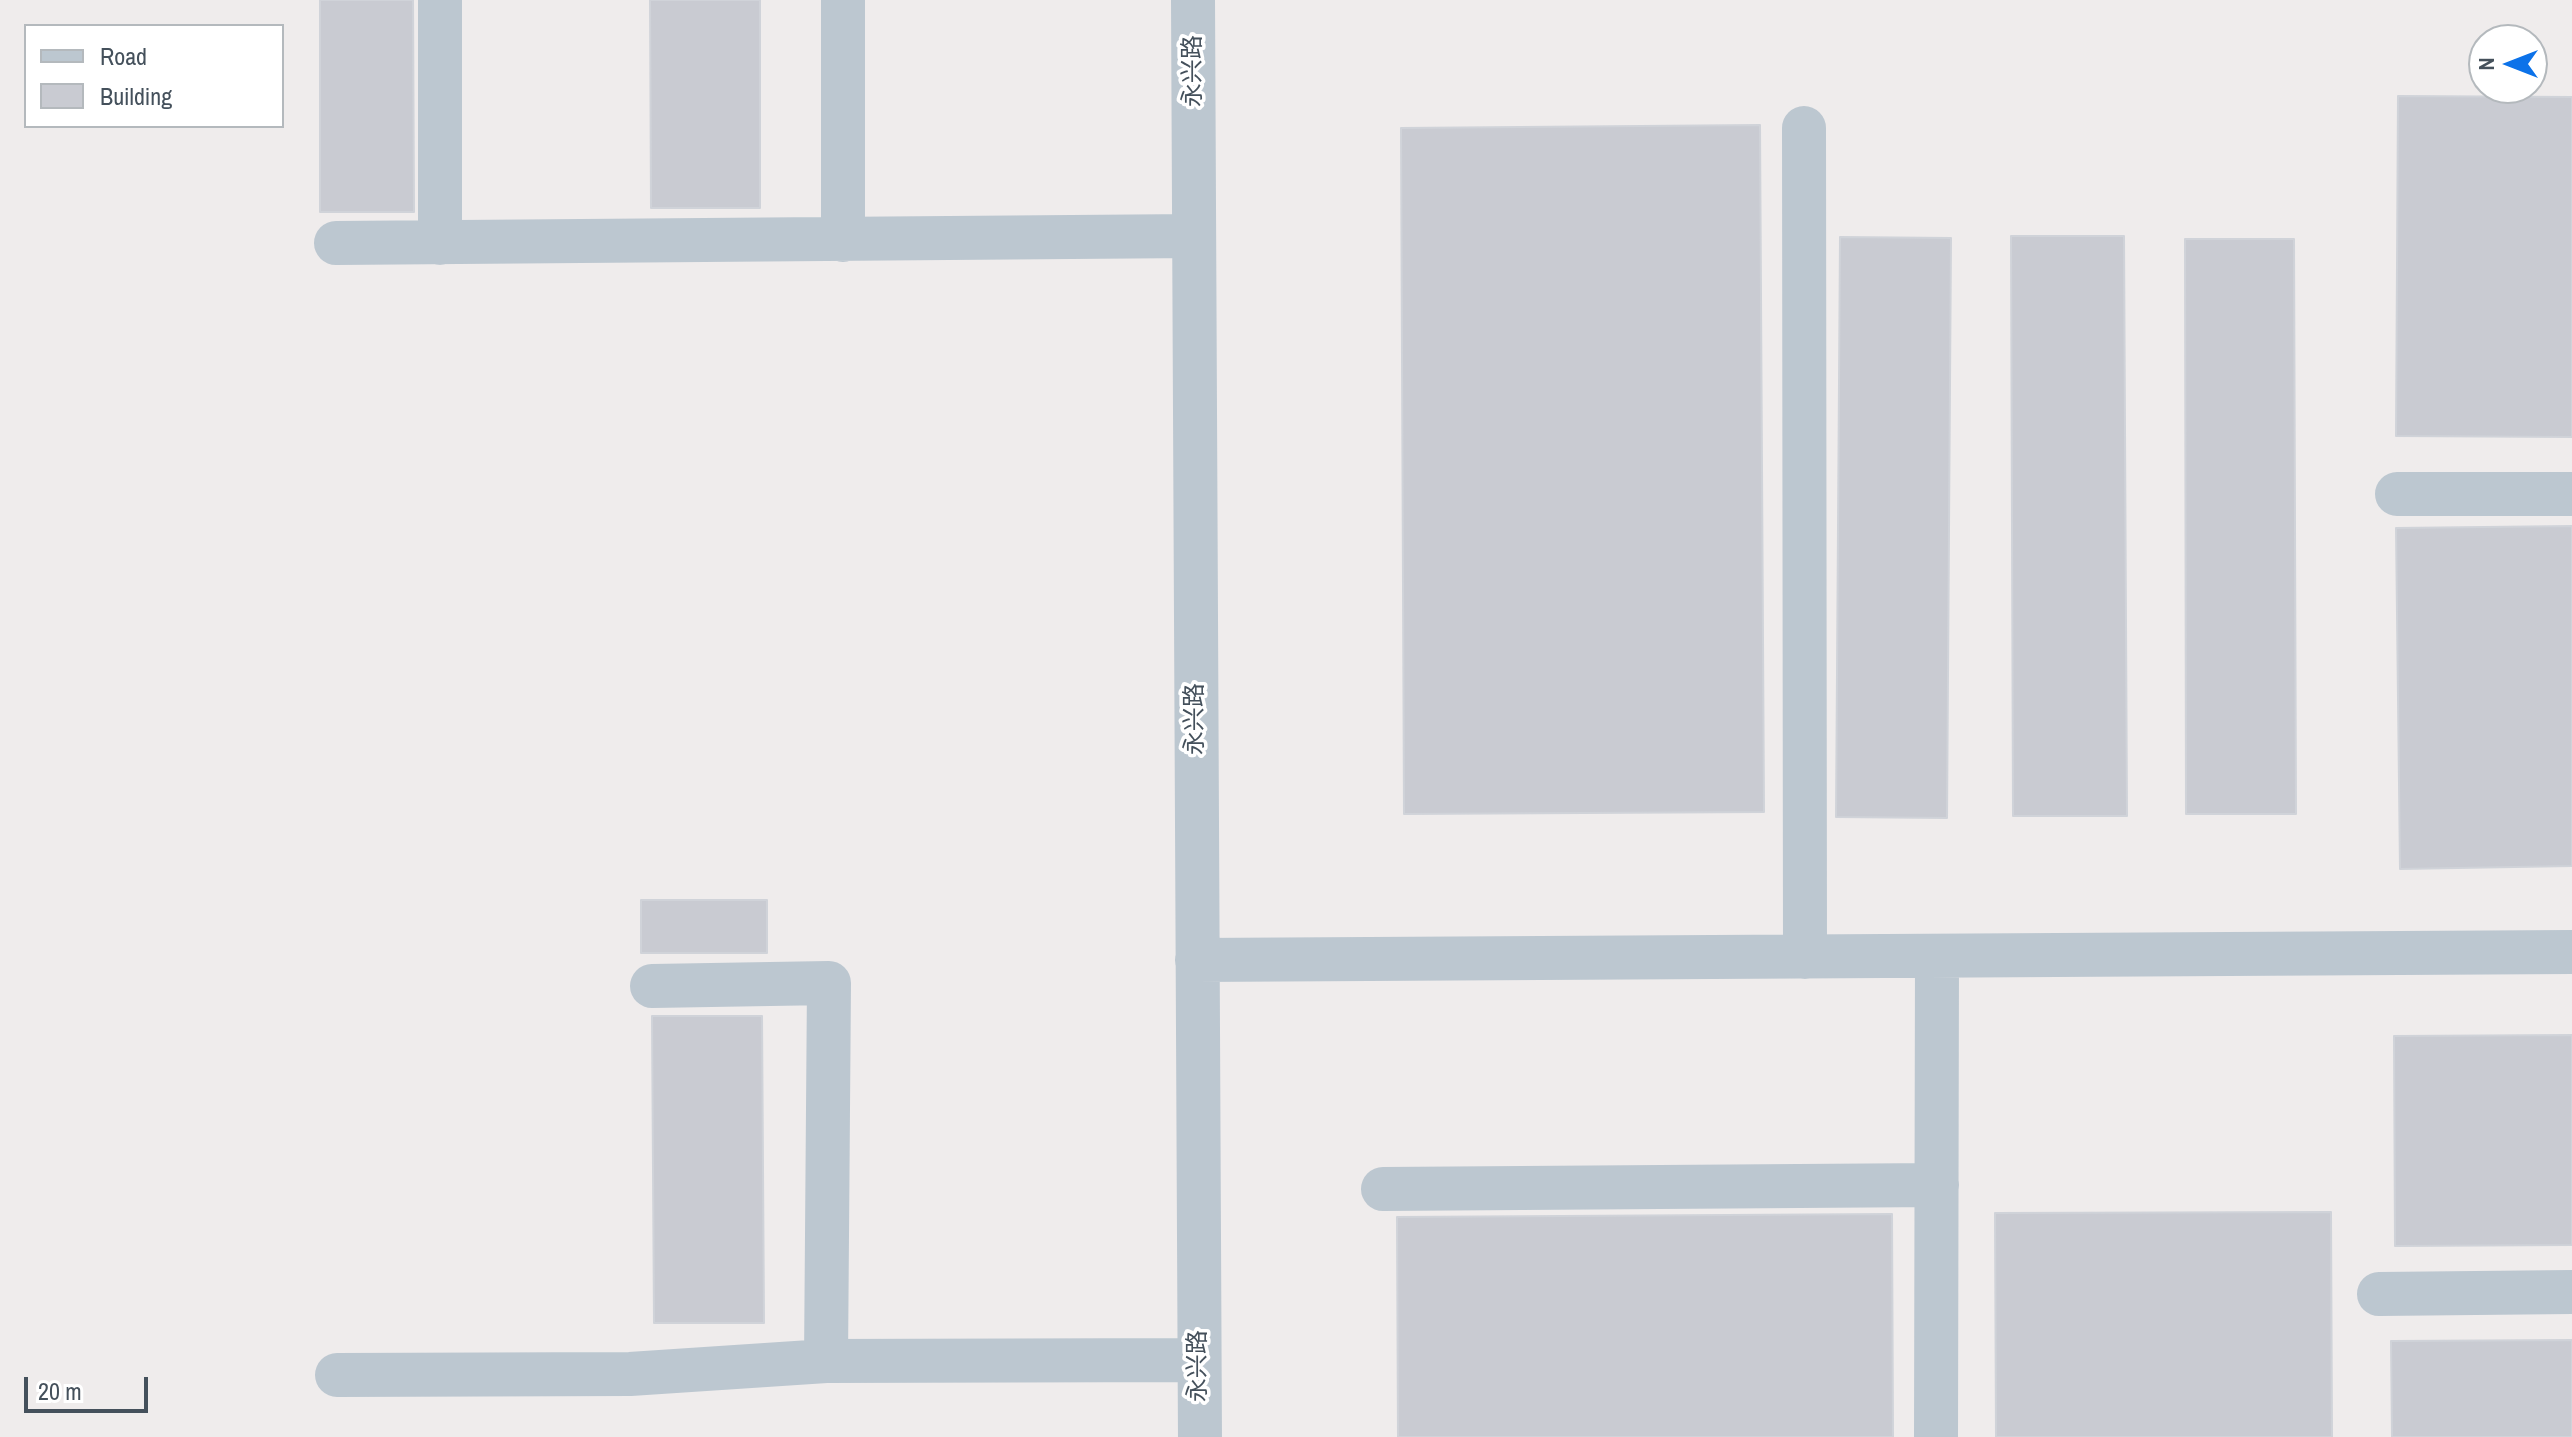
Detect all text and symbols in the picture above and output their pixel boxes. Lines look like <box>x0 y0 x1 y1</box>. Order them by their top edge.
legend <box>24 24 284 128</box>
north arrow <box>2468 24 2548 104</box>
street label: 永兴路 <box>1180 35 1208 107</box>
text: Road <box>100 40 147 72</box>
text: N <box>2471 57 2501 71</box>
text: Building <box>100 80 172 112</box>
street label: 永兴路 <box>1182 683 1210 755</box>
street label: 永兴路 <box>1185 1330 1213 1402</box>
scale bar <box>28 1361 152 1411</box>
text: 20 m <box>38 1375 82 1407</box>

